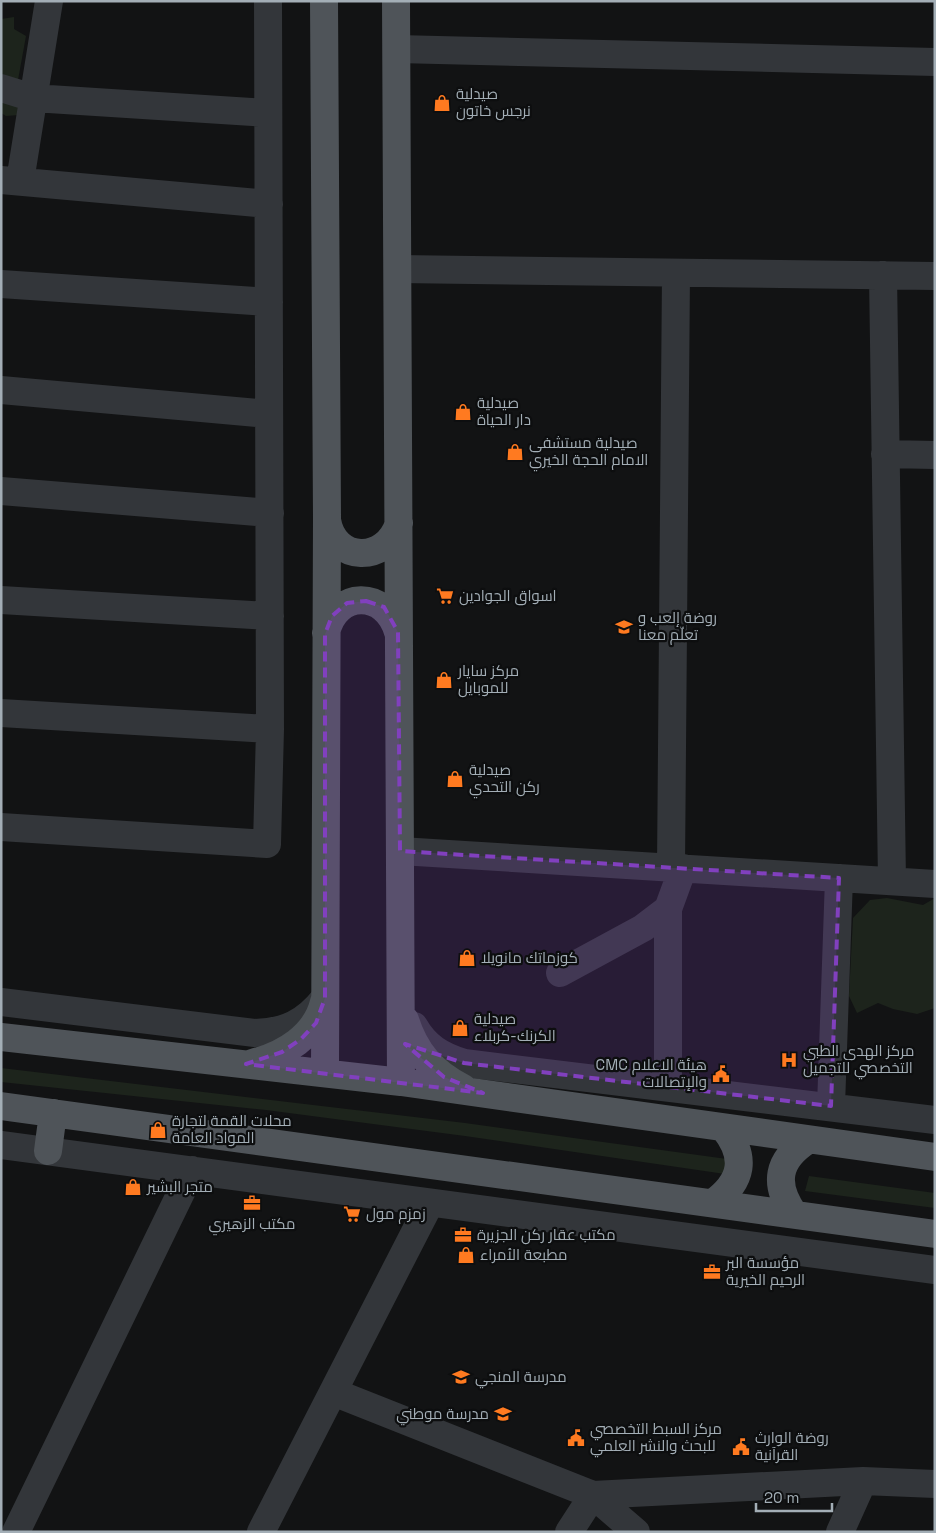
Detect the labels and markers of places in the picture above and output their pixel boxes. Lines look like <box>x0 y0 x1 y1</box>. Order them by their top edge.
place label: صيدلية نرجس خاتون <box>456 84 531 121</box>
shop icon: صيدلية نرجس خاتون <box>432 93 452 113</box>
place label: صيدلية دار الحياة <box>477 393 531 429</box>
shop icon: صيدلية دار الحياة <box>453 402 473 422</box>
place label: صيدلية مستشفى الامام الحجة الخيري <box>529 433 648 472</box>
shop icon: صيدلية مستشفى الامام الحجة الخيري <box>505 442 525 462</box>
supermarket icon: اسواق الجوادين <box>435 586 455 606</box>
place label: اسواق الجوادين <box>459 586 557 606</box>
place label: روضة إلعب و تعلّم معنا <box>638 608 717 645</box>
school or university icon: روضة إلعب و تعلّم معنا <box>614 617 634 637</box>
place label: مركز سايار للموبايل <box>457 661 519 698</box>
shop icon: مركز سايار للموبايل <box>434 670 454 690</box>
place label: صيدلية ركن التحدي <box>469 760 540 799</box>
shop icon: صيدلية ركن التحدي <box>445 769 465 789</box>
shop icon: كوزماتك مانويلا <box>457 948 477 968</box>
place label: كوزماتك مانويلا <box>481 948 578 967</box>
place label: صيدلية الكرنك-كربلاء <box>474 1009 556 1045</box>
shop icon: صيدلية الكرنك-كربلاء <box>450 1018 470 1038</box>
place label: مركز الهدى الطبي التخصصي للتجميل <box>803 1041 914 1080</box>
hospital icon: مركز الهدى الطبي التخصصي للتجميل <box>779 1050 799 1070</box>
place label: CMC هيئة الاعلام والإتصالات <box>596 1055 707 1091</box>
public building icon: CMC هيئة الاعلام والإتصالات <box>711 1064 731 1084</box>
place label: محلات القمة لتجارة المواد العامة <box>172 1111 292 1147</box>
shop icon: محلات القمة لتجارة المواد العامة <box>148 1120 168 1140</box>
shop icon: متجر البشير <box>123 1177 143 1197</box>
place label: متجر البشير <box>146 1177 213 1196</box>
office icon: مكتب الزهيري <box>242 1193 262 1213</box>
supermarket icon: زمزم مول <box>342 1204 362 1224</box>
place label: زمزم مول <box>366 1204 426 1224</box>
place label: مكتب الزهيري <box>209 1214 295 1236</box>
office icon: مكتب عقار ركن الجزيرة <box>453 1225 473 1245</box>
place label: مكتب عقار ركن الجزيرة <box>477 1225 616 1245</box>
shop icon: مطبعة الأمراء <box>456 1245 476 1265</box>
place label: مطبعة الأمراء <box>480 1245 567 1264</box>
place label: مؤسسة البر الرحيم الخيرية <box>725 1253 805 1290</box>
office icon: مؤسسة البر الرحيم الخيرية <box>702 1262 722 1282</box>
school or university icon: مدرسة المنجي <box>451 1367 471 1387</box>
place label: مدرسة المنجي <box>475 1367 567 1389</box>
place label: مدرسة موطني <box>396 1404 489 1426</box>
school or university icon: مدرسة موطني <box>493 1404 513 1424</box>
place label: مركز السبط التخصصي للبحث والنشر العلمي <box>590 1419 722 1458</box>
public building icon: مركز السبط التخصصي للبحث والنشر العلمي <box>566 1428 586 1448</box>
place label: روضة الوارث القرآنية <box>755 1428 829 1464</box>
public building icon: روضة الوارث القرآنية <box>731 1437 751 1457</box>

